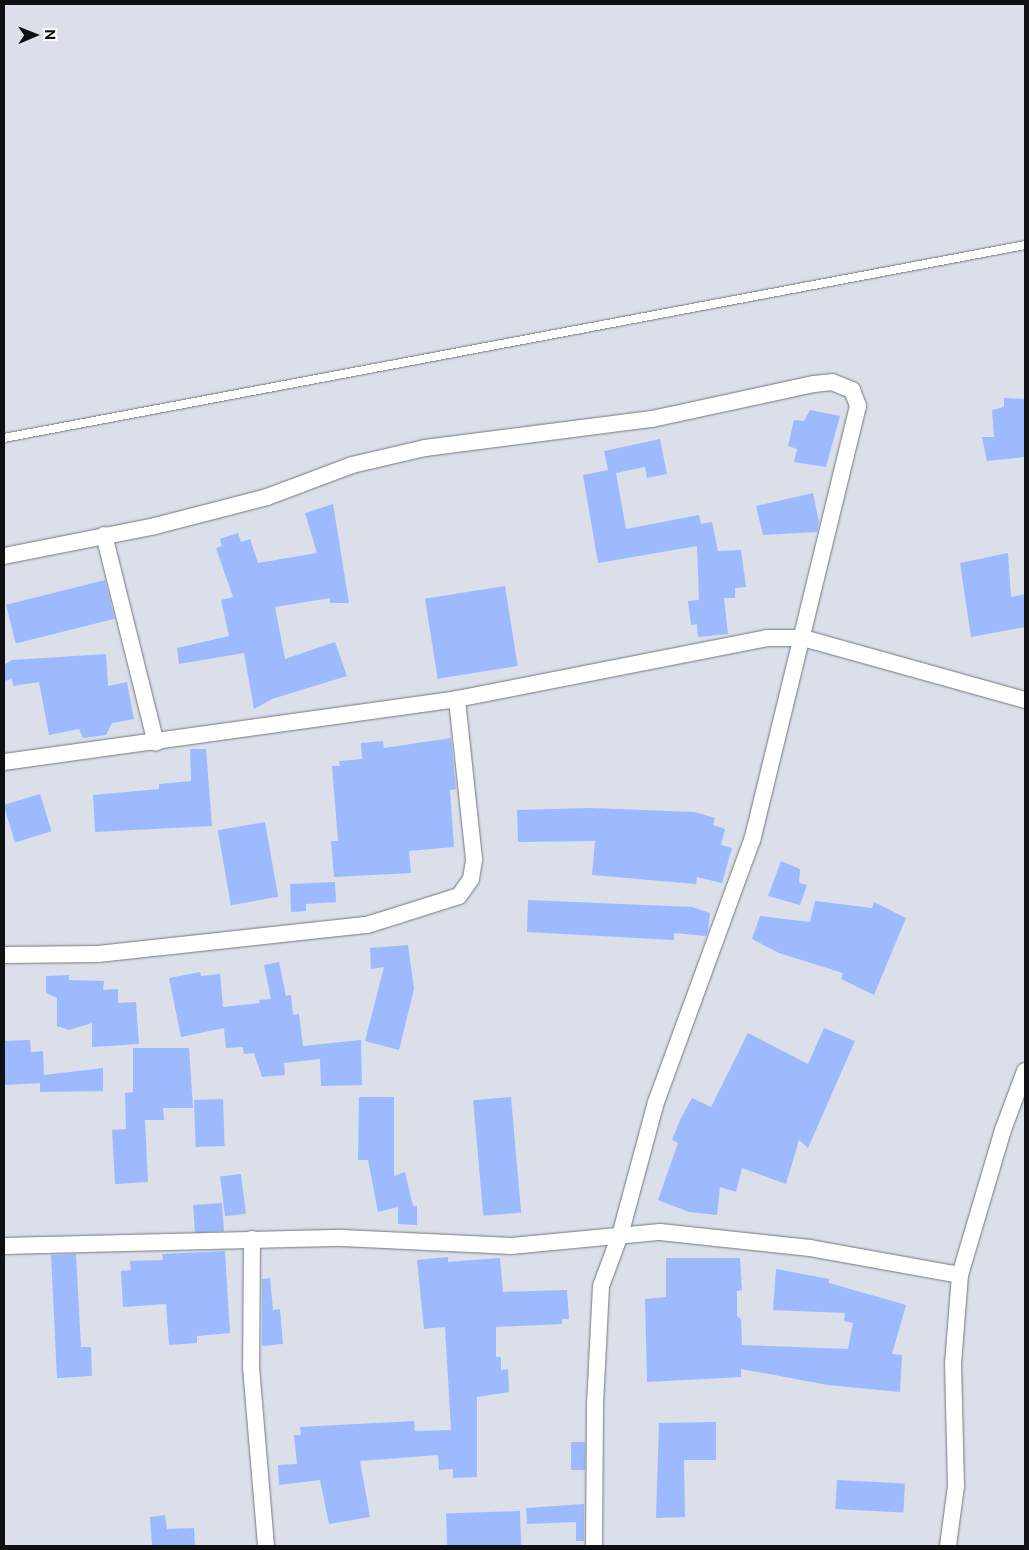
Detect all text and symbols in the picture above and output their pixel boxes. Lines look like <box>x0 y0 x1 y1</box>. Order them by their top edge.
north arrow <box>10 10 60 60</box>
text: N <box>42 29 58 40</box>

